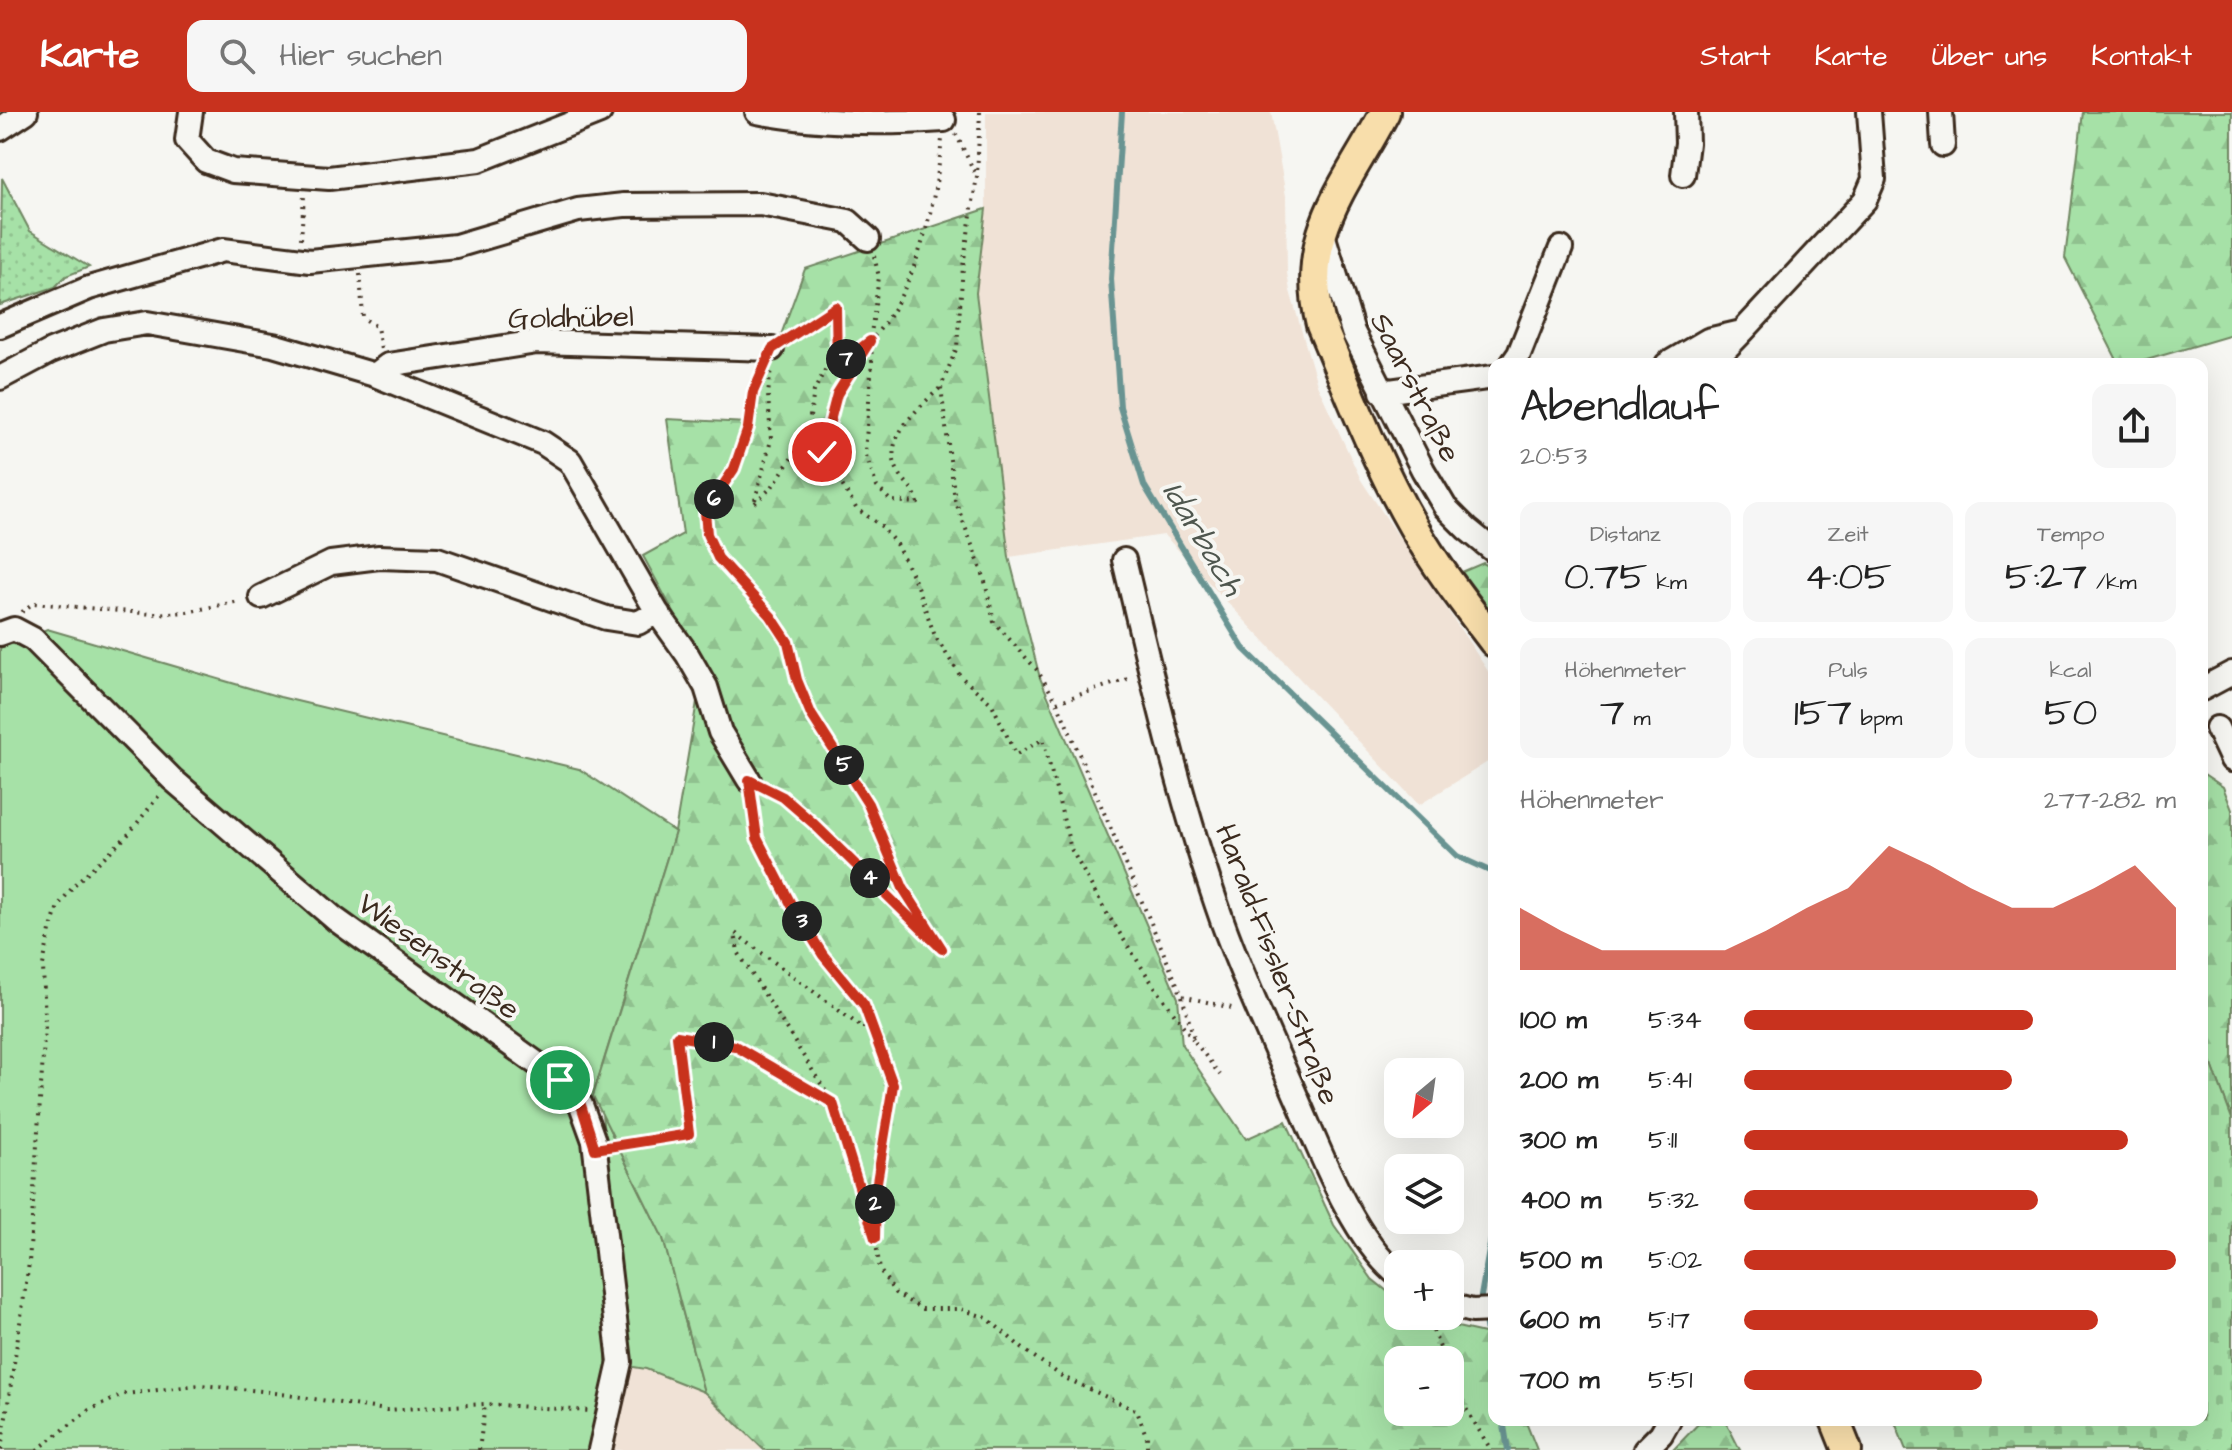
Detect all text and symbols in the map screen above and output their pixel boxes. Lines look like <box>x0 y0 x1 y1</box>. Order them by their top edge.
search box <box>187 20 747 92</box>
text: Karte <box>40 30 139 82</box>
icon: search <box>215 34 259 78</box>
text: Hier suchen <box>279 35 442 77</box>
text: Start <box>1700 37 1771 76</box>
text: Karte <box>1815 37 1888 76</box>
text: Über uns <box>1932 37 2047 76</box>
text: Kontakt <box>2091 37 2192 76</box>
street label: Goldhübel <box>508 296 634 340</box>
street label: Saarstraße <box>1359 305 1471 470</box>
pin: 7 <box>826 339 866 379</box>
text: 7 <box>839 343 853 374</box>
text: Abendlauf <box>1520 377 1719 438</box>
button: share <box>2092 384 2176 468</box>
pin <box>788 418 856 486</box>
icon: check <box>800 430 844 474</box>
text: 20:53 <box>1520 438 1587 474</box>
water label: Idarbach <box>1151 473 1255 605</box>
pin: 6 <box>694 479 734 519</box>
text: 6 <box>707 483 721 514</box>
text: Distanz <box>1590 519 1661 550</box>
text: Zeit <box>1827 519 1869 550</box>
text: Tempo <box>2037 519 2104 550</box>
text: 0.75 <box>1564 550 1648 605</box>
text: 4:05 <box>1804 550 1892 605</box>
text: 5:27 <box>2005 550 2087 605</box>
text: km <box>1648 567 1687 598</box>
text: /km <box>2087 567 2137 598</box>
text: Höhenmeter <box>1565 655 1686 686</box>
text: Puls <box>1828 655 1868 686</box>
text: kcal <box>2050 655 2092 686</box>
text: 7 <box>1600 686 1625 741</box>
text: 157 <box>1794 686 1852 741</box>
text: 50 <box>2044 686 2097 741</box>
text: m <box>1625 703 1651 734</box>
text: bpm <box>1852 703 1902 734</box>
pin: 5 <box>824 745 864 785</box>
text: 5 <box>836 749 852 780</box>
text: Höhenmeter <box>1520 782 1664 818</box>
text: 277–282 m <box>2044 782 2176 818</box>
street label: Harald-Fissler-Straße <box>1204 818 1350 1111</box>
pin: 4 <box>850 858 890 898</box>
text: 4 <box>863 862 877 893</box>
street label: Wiesenstraße <box>348 883 528 1030</box>
pin: 3 <box>782 901 822 941</box>
text: 3 <box>796 905 808 936</box>
text: 100 m <box>1520 1002 1587 1038</box>
text: 5:34 <box>1648 1002 1702 1038</box>
pin: 1 <box>694 1022 734 1062</box>
text: 1 <box>713 1026 715 1057</box>
pin <box>526 1046 594 1114</box>
icon: arrive <box>538 1058 582 1102</box>
north arrow <box>1384 1058 1464 1138</box>
map controls <box>1384 1058 1464 1426</box>
text: 200 m <box>1520 1062 1598 1098</box>
text: 5:41 <box>1648 1062 1692 1098</box>
text: 300 m <box>1520 1122 1597 1158</box>
text: 5:11 <box>1648 1122 1677 1158</box>
button: layers <box>1384 1154 1464 1234</box>
text: 400 m <box>1520 1182 1601 1218</box>
text: 5:32 <box>1648 1182 1699 1218</box>
pin: 2 <box>855 1184 895 1224</box>
text: 2 <box>869 1188 881 1219</box>
text: 500 m <box>1520 1242 1602 1278</box>
text: 5:02 <box>1648 1242 1702 1278</box>
button: + <box>1384 1250 1464 1330</box>
text: 600 m <box>1520 1302 1600 1338</box>
text: 5:17 <box>1648 1302 1690 1338</box>
button: − <box>1384 1346 1464 1426</box>
text: 700 m <box>1520 1362 1599 1398</box>
text: 5:51 <box>1648 1362 1692 1398</box>

